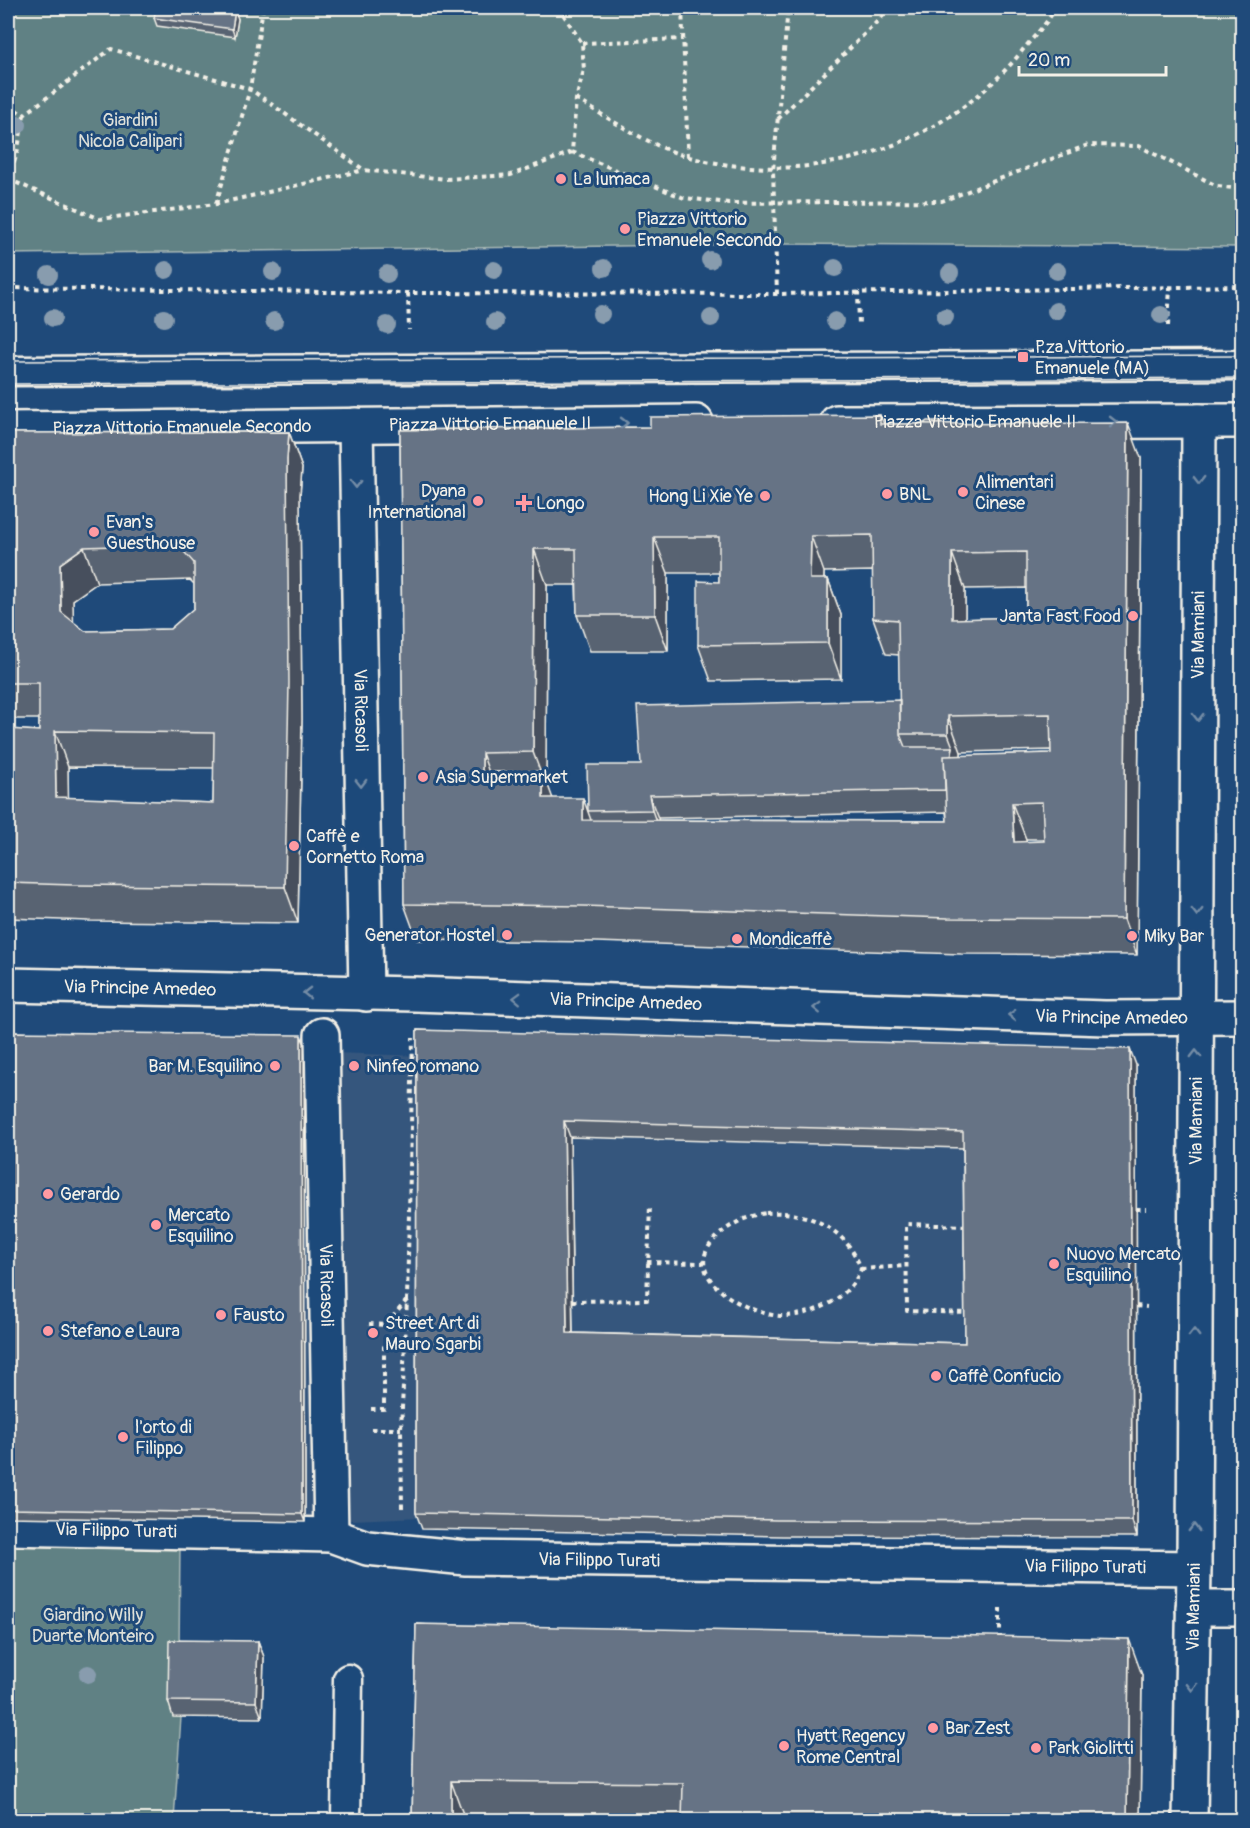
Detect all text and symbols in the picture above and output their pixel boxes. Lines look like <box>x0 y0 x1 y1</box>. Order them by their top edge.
scale bar <box>1019 39 1166 77</box>
text: 20 m <box>1028 49 1070 72</box>
park label: Giardini Nicola Calipari <box>78 109 182 153</box>
place label: La lumaca <box>573 168 650 191</box>
marker: La lumaca <box>554 172 568 186</box>
place label: Piazza Vittorio Emanuele Secondo <box>637 208 782 252</box>
marker: Piazza Vittorio Emanuele Secondo <box>618 222 632 236</box>
place label: P.za Vittorio Emanuele (MA) <box>1035 336 1150 380</box>
marker: P.za Vittorio Emanuele (MA) <box>1016 350 1030 364</box>
street label: Piazza Vittorio Emanuele II <box>874 410 1076 433</box>
street label: Piazza Vittorio Emanuele II <box>389 412 591 437</box>
street label: Piazza Vittorio Emanuele Secondo <box>52 414 312 440</box>
one-way arrow <box>1109 416 1118 428</box>
one-way arrow <box>620 417 629 429</box>
place label: Alimentari Cinese <box>975 471 1054 515</box>
one-way arrow <box>1193 475 1205 484</box>
one-way arrow <box>350 479 362 488</box>
place label: Dyana International <box>368 480 466 524</box>
place label: BNL <box>899 483 932 506</box>
place label: Hong Li Xie Ye <box>648 485 753 508</box>
marker: Alimentari Cinese <box>956 485 970 499</box>
marker: BNL <box>880 487 894 501</box>
marker: Hong Li Xie Ye <box>758 489 772 503</box>
place label: Longo <box>536 492 585 515</box>
marker: Dyana International <box>471 494 485 508</box>
marker: Longo <box>517 496 531 510</box>
place label: Evan's Guesthouse <box>106 511 195 555</box>
marker: Evan's Guesthouse <box>87 525 101 539</box>
street label: Via Mamiani <box>1186 591 1210 679</box>
place label: Janta Fast Food <box>1000 605 1121 628</box>
marker: Janta Fast Food <box>1126 609 1140 623</box>
street label: Via Ricasoli <box>349 668 373 752</box>
one-way arrow <box>1192 712 1204 721</box>
place label: Asia Supermarket <box>435 766 569 789</box>
marker: Asia Supermarket <box>416 770 430 784</box>
one-way arrow <box>355 779 368 788</box>
place label: Caffè e Cornetto Roma <box>306 825 424 869</box>
marker: Caffè e Cornetto Roma <box>287 839 301 853</box>
one-way arrow <box>1191 907 1203 916</box>
place label: Generator Hostel <box>364 924 495 947</box>
place label: Miky Bar <box>1144 925 1205 948</box>
marker: Generator Hostel <box>500 928 514 942</box>
place label: Mondicaffè <box>749 928 833 951</box>
marker: Miky Bar <box>1125 929 1139 943</box>
marker: Mondicaffè <box>730 932 744 946</box>
street label: Via Principe Amedeo <box>63 975 217 1001</box>
one-way arrow <box>303 987 312 999</box>
street label: Via Principe Amedeo <box>549 987 703 1016</box>
one-way arrow <box>513 991 522 1004</box>
one-way arrow <box>812 1002 821 1014</box>
street label: Via Principe Amedeo <box>1035 1004 1188 1030</box>
one-way arrow <box>1007 1008 1016 1021</box>
one-way arrow <box>1190 1050 1202 1059</box>
place label: Bar M. Esquilino <box>148 1055 263 1078</box>
place label: Ninfeo romano <box>366 1055 480 1078</box>
marker: Bar M. Esquilino <box>268 1059 282 1073</box>
marker: Ninfeo romano <box>347 1059 361 1073</box>
street label: Via Mamiani <box>1184 1077 1208 1165</box>
place label: Gerardo <box>60 1183 120 1206</box>
marker: Gerardo <box>41 1187 55 1201</box>
place label: Mercato Esquilino <box>168 1204 234 1248</box>
marker: Mercato Esquilino <box>149 1218 163 1232</box>
street label: Via Ricasoli <box>314 1243 339 1327</box>
place label: Nuovo Mercato Esquilino <box>1066 1243 1181 1287</box>
marker: Nuovo Mercato Esquilino <box>1047 1257 1061 1271</box>
place label: Fausto <box>233 1304 285 1327</box>
marker: Fausto <box>214 1308 228 1322</box>
place label: Street Art di Mauro Sgarbi <box>385 1312 481 1356</box>
place label: Stefano e Laura <box>60 1320 180 1343</box>
marker: Stefano e Laura <box>41 1324 55 1338</box>
marker: Street Art di Mauro Sgarbi <box>366 1326 380 1340</box>
one-way arrow <box>1188 1329 1200 1338</box>
place label: Caffè Confucio <box>948 1365 1062 1388</box>
marker: Caffè Confucio <box>929 1369 943 1383</box>
place label: l'orto di Filippo <box>135 1416 192 1460</box>
marker: l'orto di Filippo <box>116 1430 130 1444</box>
street label: Via Filippo Turati <box>55 1518 177 1543</box>
one-way arrow <box>1188 1524 1200 1533</box>
street label: Via Filippo Turati <box>538 1547 660 1572</box>
street label: Via Filippo Turati <box>1024 1554 1146 1579</box>
street label: Via Mamiani <box>1181 1563 1206 1651</box>
park label: Giardino Willy Duarte Monteiro <box>32 1604 154 1648</box>
one-way arrow <box>1186 1683 1198 1692</box>
place label: Bar Zest <box>945 1717 1011 1740</box>
marker: Bar Zest <box>926 1721 940 1735</box>
place label: Hyatt Regency Rome Central <box>796 1725 906 1769</box>
place label: Park Giolitti <box>1048 1737 1133 1760</box>
marker: Hyatt Regency Rome Central <box>777 1739 791 1753</box>
marker: Park Giolitti <box>1029 1741 1043 1755</box>

